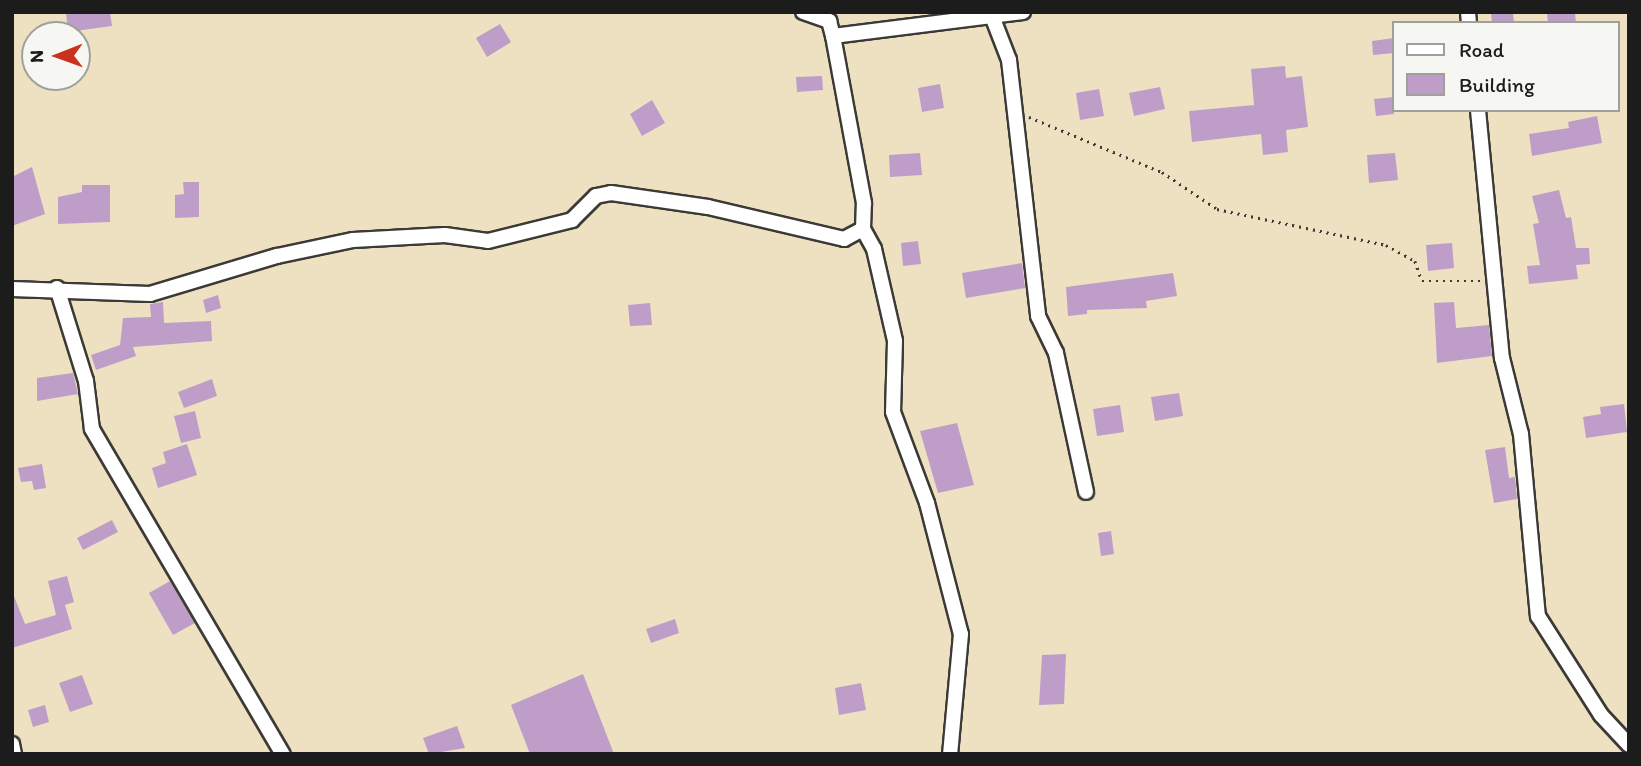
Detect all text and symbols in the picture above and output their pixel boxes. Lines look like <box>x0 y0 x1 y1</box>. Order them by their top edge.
north arrow <box>21 21 91 91</box>
legend <box>1392 21 1620 112</box>
text: Road <box>1459 37 1504 62</box>
text: N <box>25 50 48 63</box>
text: Building <box>1459 72 1535 97</box>

